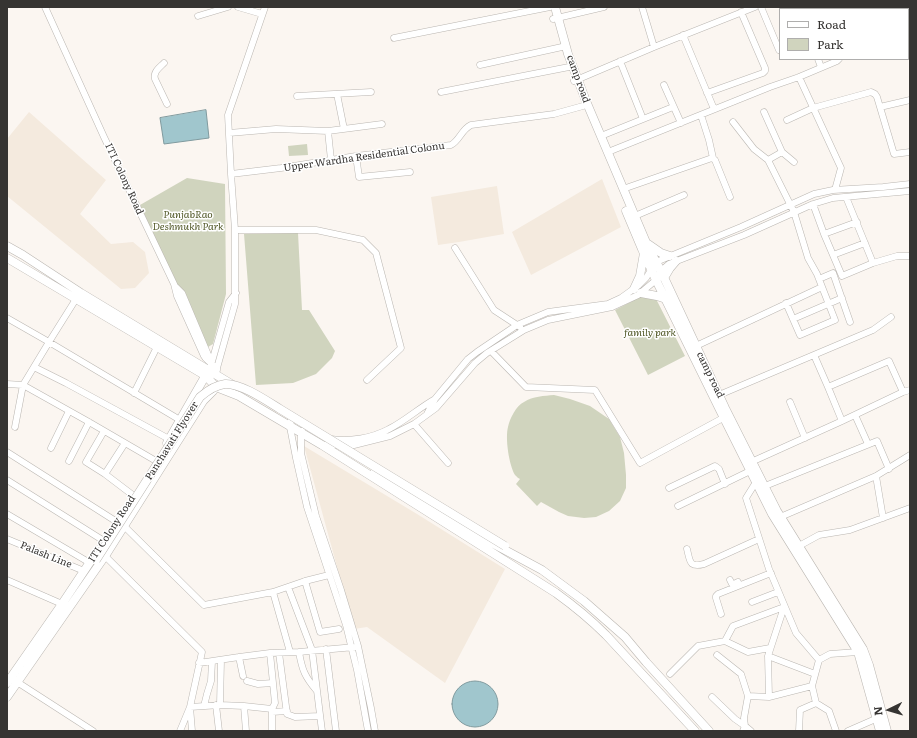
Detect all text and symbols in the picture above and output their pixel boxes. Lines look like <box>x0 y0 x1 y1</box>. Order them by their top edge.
legend <box>779 8 909 60</box>
text: Road <box>817 15 846 33</box>
text: Park <box>817 35 843 53</box>
street label: camp road <box>564 53 592 105</box>
street label: Upper Wardha Residential Colonu <box>283 140 445 174</box>
street label: ITI Colony Road <box>102 141 146 217</box>
park label: PunjabRao Deshmukh Park <box>152 209 224 232</box>
park label: family park <box>624 327 676 339</box>
street label: camp road <box>694 350 726 400</box>
street label: Panchavati Flyover <box>143 400 201 482</box>
street label: ITI Colony Road <box>86 493 138 565</box>
street label: Palash Line <box>18 539 74 571</box>
north arrow <box>869 690 909 730</box>
text: N <box>869 706 885 716</box>

